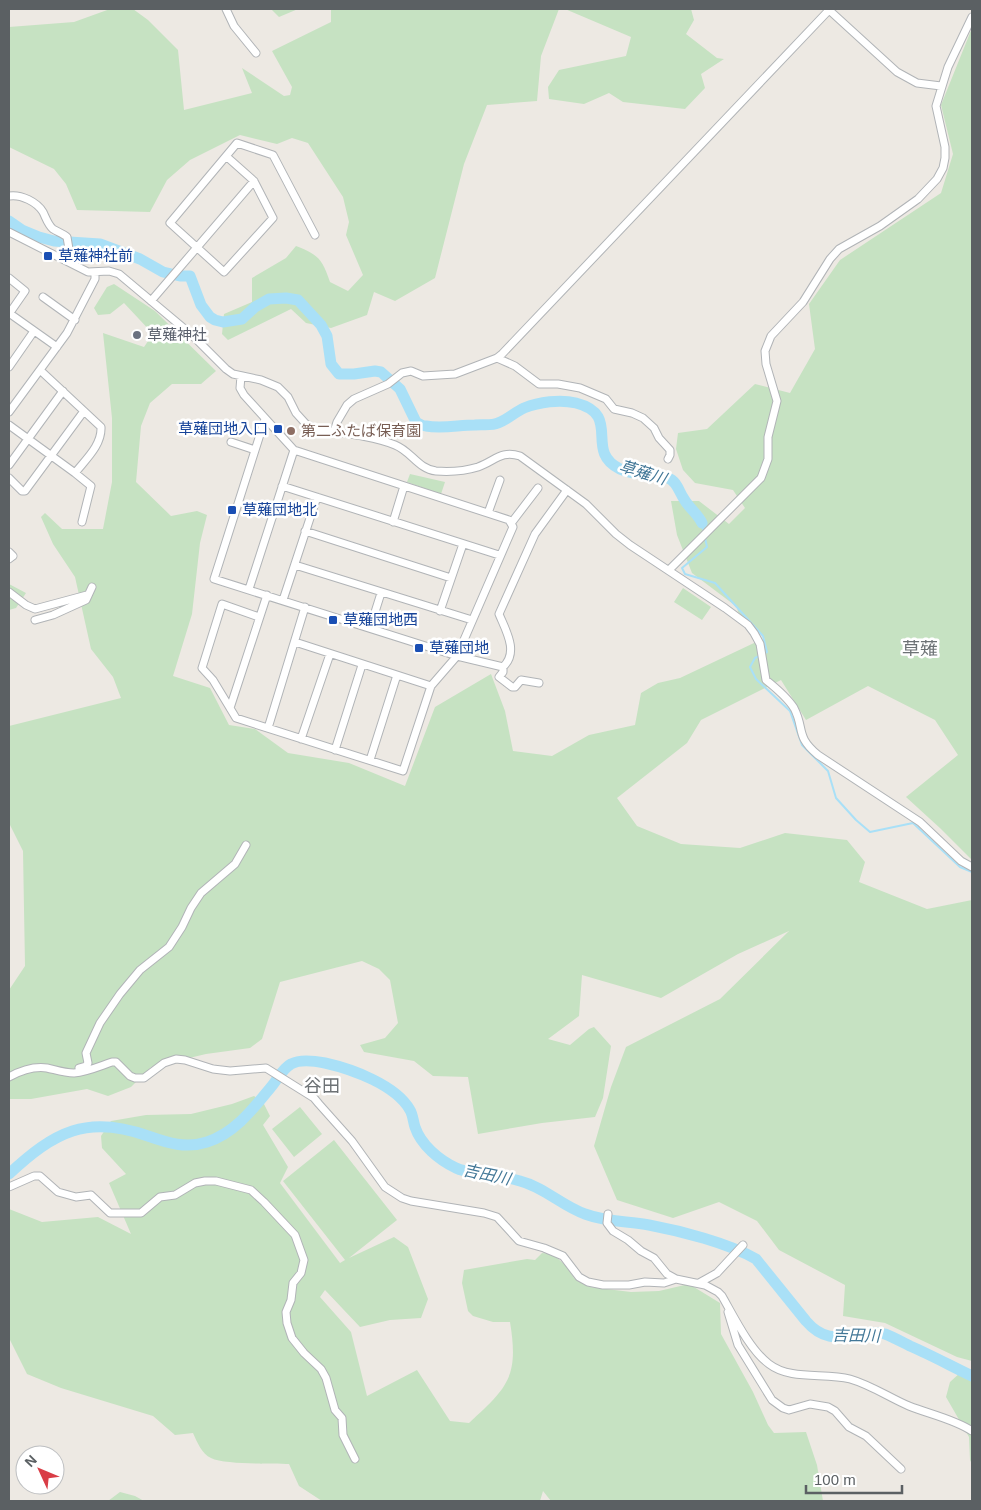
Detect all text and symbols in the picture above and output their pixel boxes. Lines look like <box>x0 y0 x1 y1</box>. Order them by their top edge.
place label: 草薙神社前 <box>58 247 133 264</box>
marker: 草薙神社前 <box>42 250 54 262</box>
place label: 草薙神社 <box>147 326 207 343</box>
marker: 草薙神社 <box>131 329 143 341</box>
place label: 草薙団地入口 <box>178 420 268 437</box>
place label: 第二ふたば保育園 <box>301 422 421 439</box>
marker: 草薙団地入口 <box>272 423 284 435</box>
marker: 第二ふたば保育園 <box>285 425 297 437</box>
water label: 草薙川 <box>617 457 670 488</box>
place label: 草薙団地北 <box>242 501 317 518</box>
marker: 草薙団地北 <box>226 504 238 516</box>
place label: 草薙団地西 <box>343 611 418 628</box>
marker: 草薙団地西 <box>327 614 339 626</box>
place label: 草薙団地 <box>429 639 489 656</box>
district label: 草薙 <box>902 639 938 659</box>
marker: 草薙団地 <box>413 642 425 654</box>
district label: 谷田 <box>304 1076 340 1096</box>
water label: 吉田川 <box>462 1161 514 1188</box>
water label: 吉田川 <box>832 1327 882 1344</box>
north arrow <box>15 1445 65 1495</box>
text: N <box>21 1452 40 1470</box>
scale bar <box>806 1462 902 1494</box>
text: 100 m <box>814 1471 856 1488</box>

